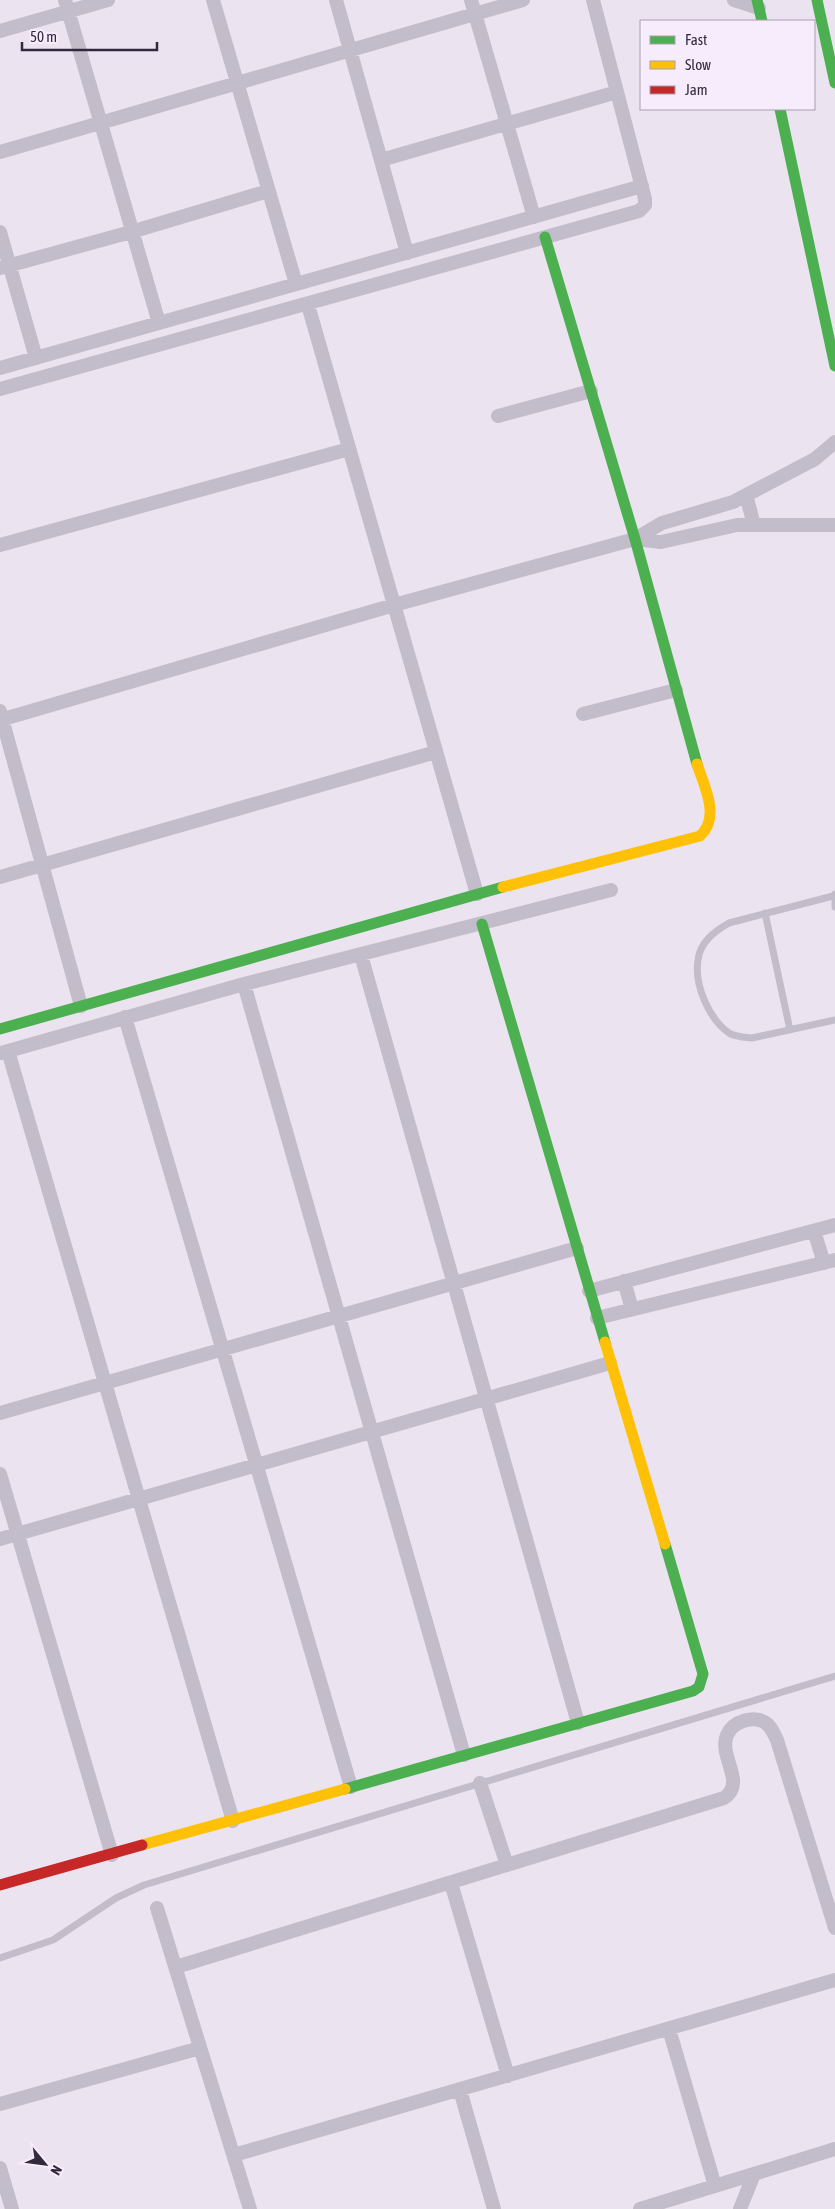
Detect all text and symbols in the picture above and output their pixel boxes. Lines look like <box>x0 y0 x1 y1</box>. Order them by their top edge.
scale bar <box>22 20 158 52</box>
legend <box>640 20 815 110</box>
text: 50 m <box>30 28 57 45</box>
text: Fast <box>685 31 707 48</box>
text: Slow <box>685 56 711 73</box>
text: Jam <box>685 81 708 98</box>
north arrow <box>20 2139 70 2189</box>
text: N <box>47 2163 65 2178</box>

